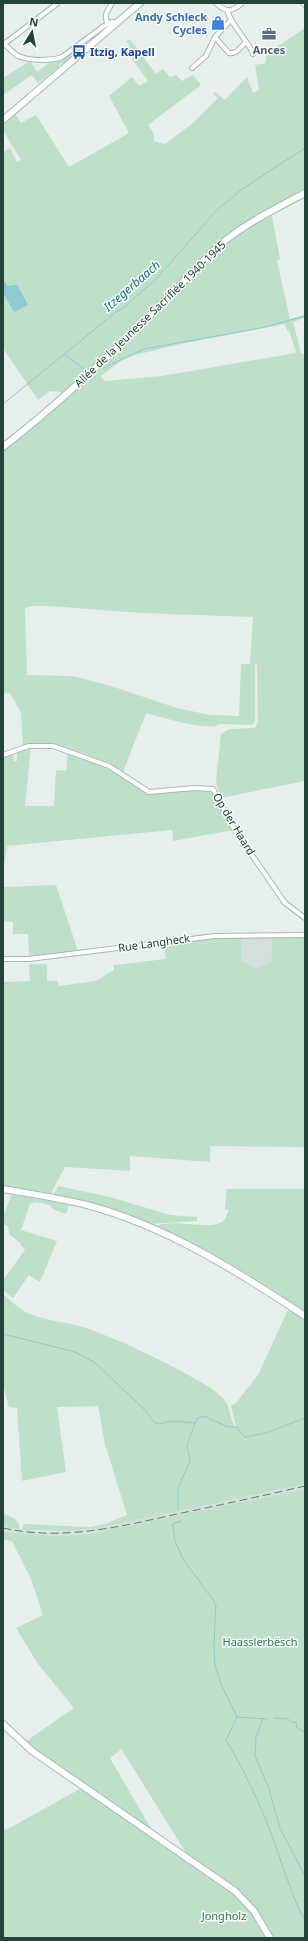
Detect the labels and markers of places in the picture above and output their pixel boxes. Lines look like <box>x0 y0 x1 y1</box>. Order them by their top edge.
place label: Andy Schleck Cycles <box>135 9 207 37</box>
shop icon: Andy Schleck Cycles <box>210 15 226 31</box>
office icon: Ances <box>261 26 277 42</box>
place label: Ances <box>253 42 286 57</box>
bus stop icon: Itzig, Kapell <box>71 44 87 60</box>
place label: Itzig, Kapell <box>90 44 155 59</box>

